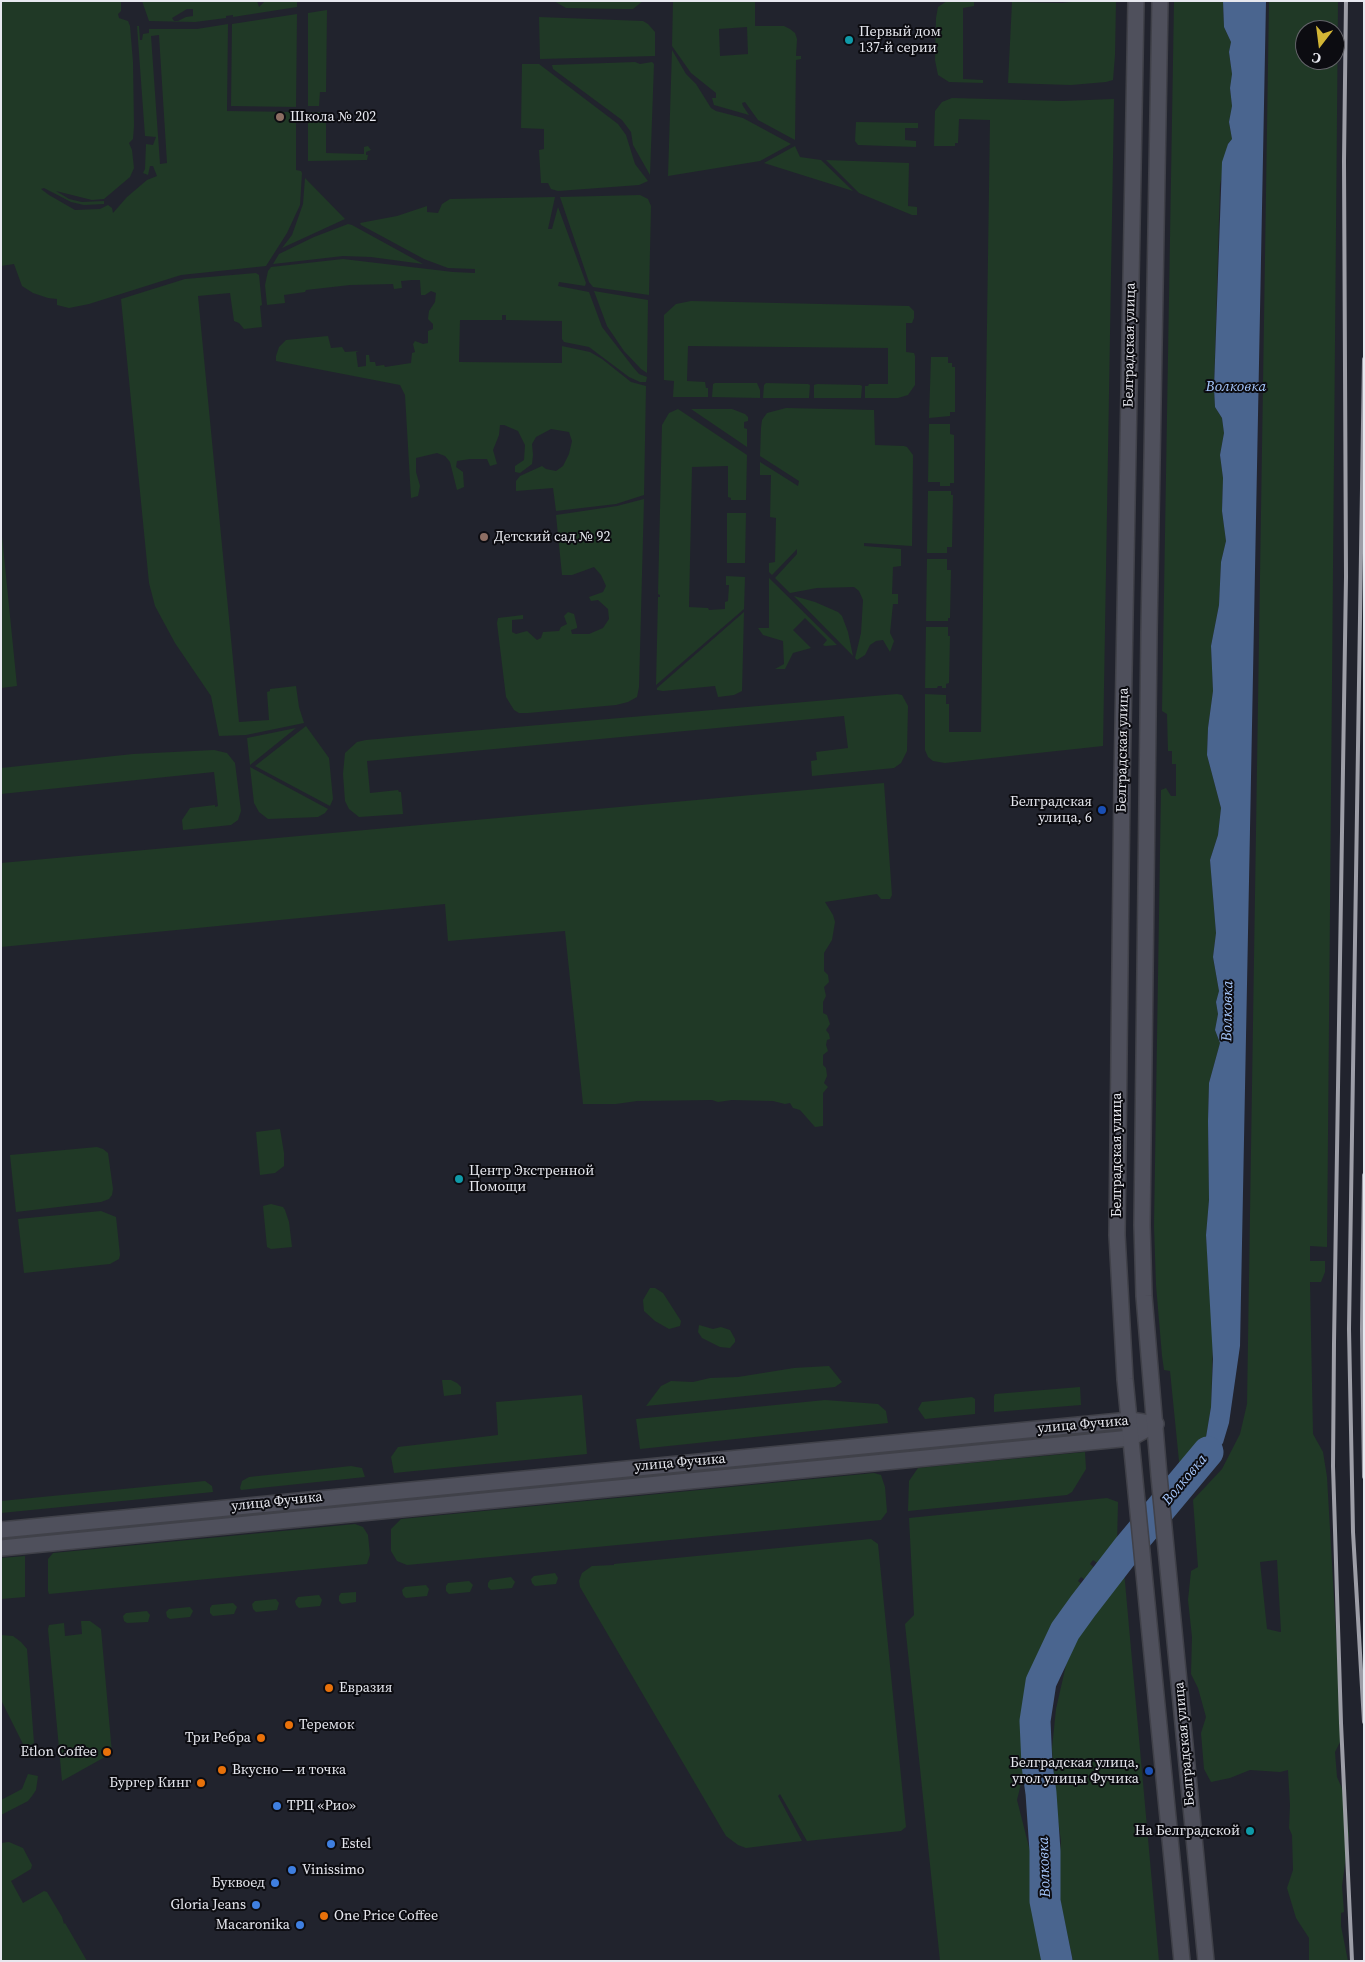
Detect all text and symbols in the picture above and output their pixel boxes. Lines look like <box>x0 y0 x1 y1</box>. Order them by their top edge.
north arrow <box>1295 20 1345 70</box>
place label: Первый дом 137-й серии <box>859 24 941 56</box>
marker: Первый дом 137-й серии <box>843 34 855 46</box>
text: С <box>1310 48 1323 69</box>
place label: Школа № 202 <box>290 109 376 125</box>
marker: Школа № 202 <box>274 111 286 123</box>
street label: Белградская улица <box>1121 283 1139 407</box>
water label: Волковка <box>1206 378 1266 396</box>
place label: Детский сад № 92 <box>494 529 611 545</box>
marker: Детский сад № 92 <box>478 531 490 543</box>
street label: Белградская улица <box>1114 688 1132 812</box>
place label: Белградская улица, 6 <box>1010 794 1092 826</box>
marker: Белградская улица, 6 <box>1096 804 1108 816</box>
water label: Волковка <box>1218 980 1238 1042</box>
street label: Белградская улица <box>1109 1093 1125 1217</box>
place label: Центр Экстренной Помощи <box>469 1163 594 1196</box>
marker: Центр Экстренной Помощи <box>453 1173 465 1185</box>
street label: улица Фучика <box>1037 1413 1129 1437</box>
street label: улица Фучика <box>634 1451 726 1475</box>
water label: Волковка <box>1159 1451 1211 1509</box>
street label: улица Фучика <box>231 1489 323 1515</box>
place label: Евразия <box>339 1680 392 1696</box>
street label: Белградская улица <box>1171 1681 1199 1807</box>
marker: Евразия <box>323 1682 335 1694</box>
place label: Теремок <box>299 1717 354 1733</box>
marker: Теремок <box>283 1719 295 1731</box>
place label: Три Ребра <box>185 1730 251 1746</box>
marker: Три Ребра <box>255 1732 267 1744</box>
place label: Etlon Coffee <box>21 1744 97 1760</box>
marker: Etlon Coffee <box>101 1746 113 1758</box>
place label: Белградская улица, угол улицы Фучика <box>1010 1755 1139 1788</box>
place label: Вкусно — и точка <box>232 1762 346 1778</box>
marker: Вкусно — и точка <box>216 1764 228 1776</box>
marker: Белградская улица, угол улицы Фучика <box>1143 1765 1155 1777</box>
place label: Бургер Кинг <box>109 1775 191 1791</box>
marker: Бургер Кинг <box>195 1777 207 1789</box>
place label: ТРЦ «Рио» <box>287 1798 356 1814</box>
marker: ТРЦ «Рио» <box>271 1800 283 1812</box>
place label: На Белградской <box>1135 1823 1240 1839</box>
marker: На Белградской <box>1244 1825 1256 1837</box>
place label: Estel <box>341 1836 371 1852</box>
water label: Волковка <box>1035 1836 1055 1898</box>
marker: Estel <box>325 1838 337 1850</box>
place label: Vinissimo <box>302 1862 364 1878</box>
marker: Vinissimo <box>286 1864 298 1876</box>
place label: Буквоед <box>212 1875 265 1891</box>
marker: Буквоед <box>269 1877 281 1889</box>
place label: Gloria Jeans <box>171 1897 246 1913</box>
marker: Gloria Jeans <box>250 1899 262 1911</box>
place label: One Price Coffee <box>334 1908 438 1924</box>
marker: One Price Coffee <box>318 1910 330 1922</box>
place label: Macaronika <box>216 1917 290 1933</box>
marker: Macaronika <box>294 1919 306 1931</box>

